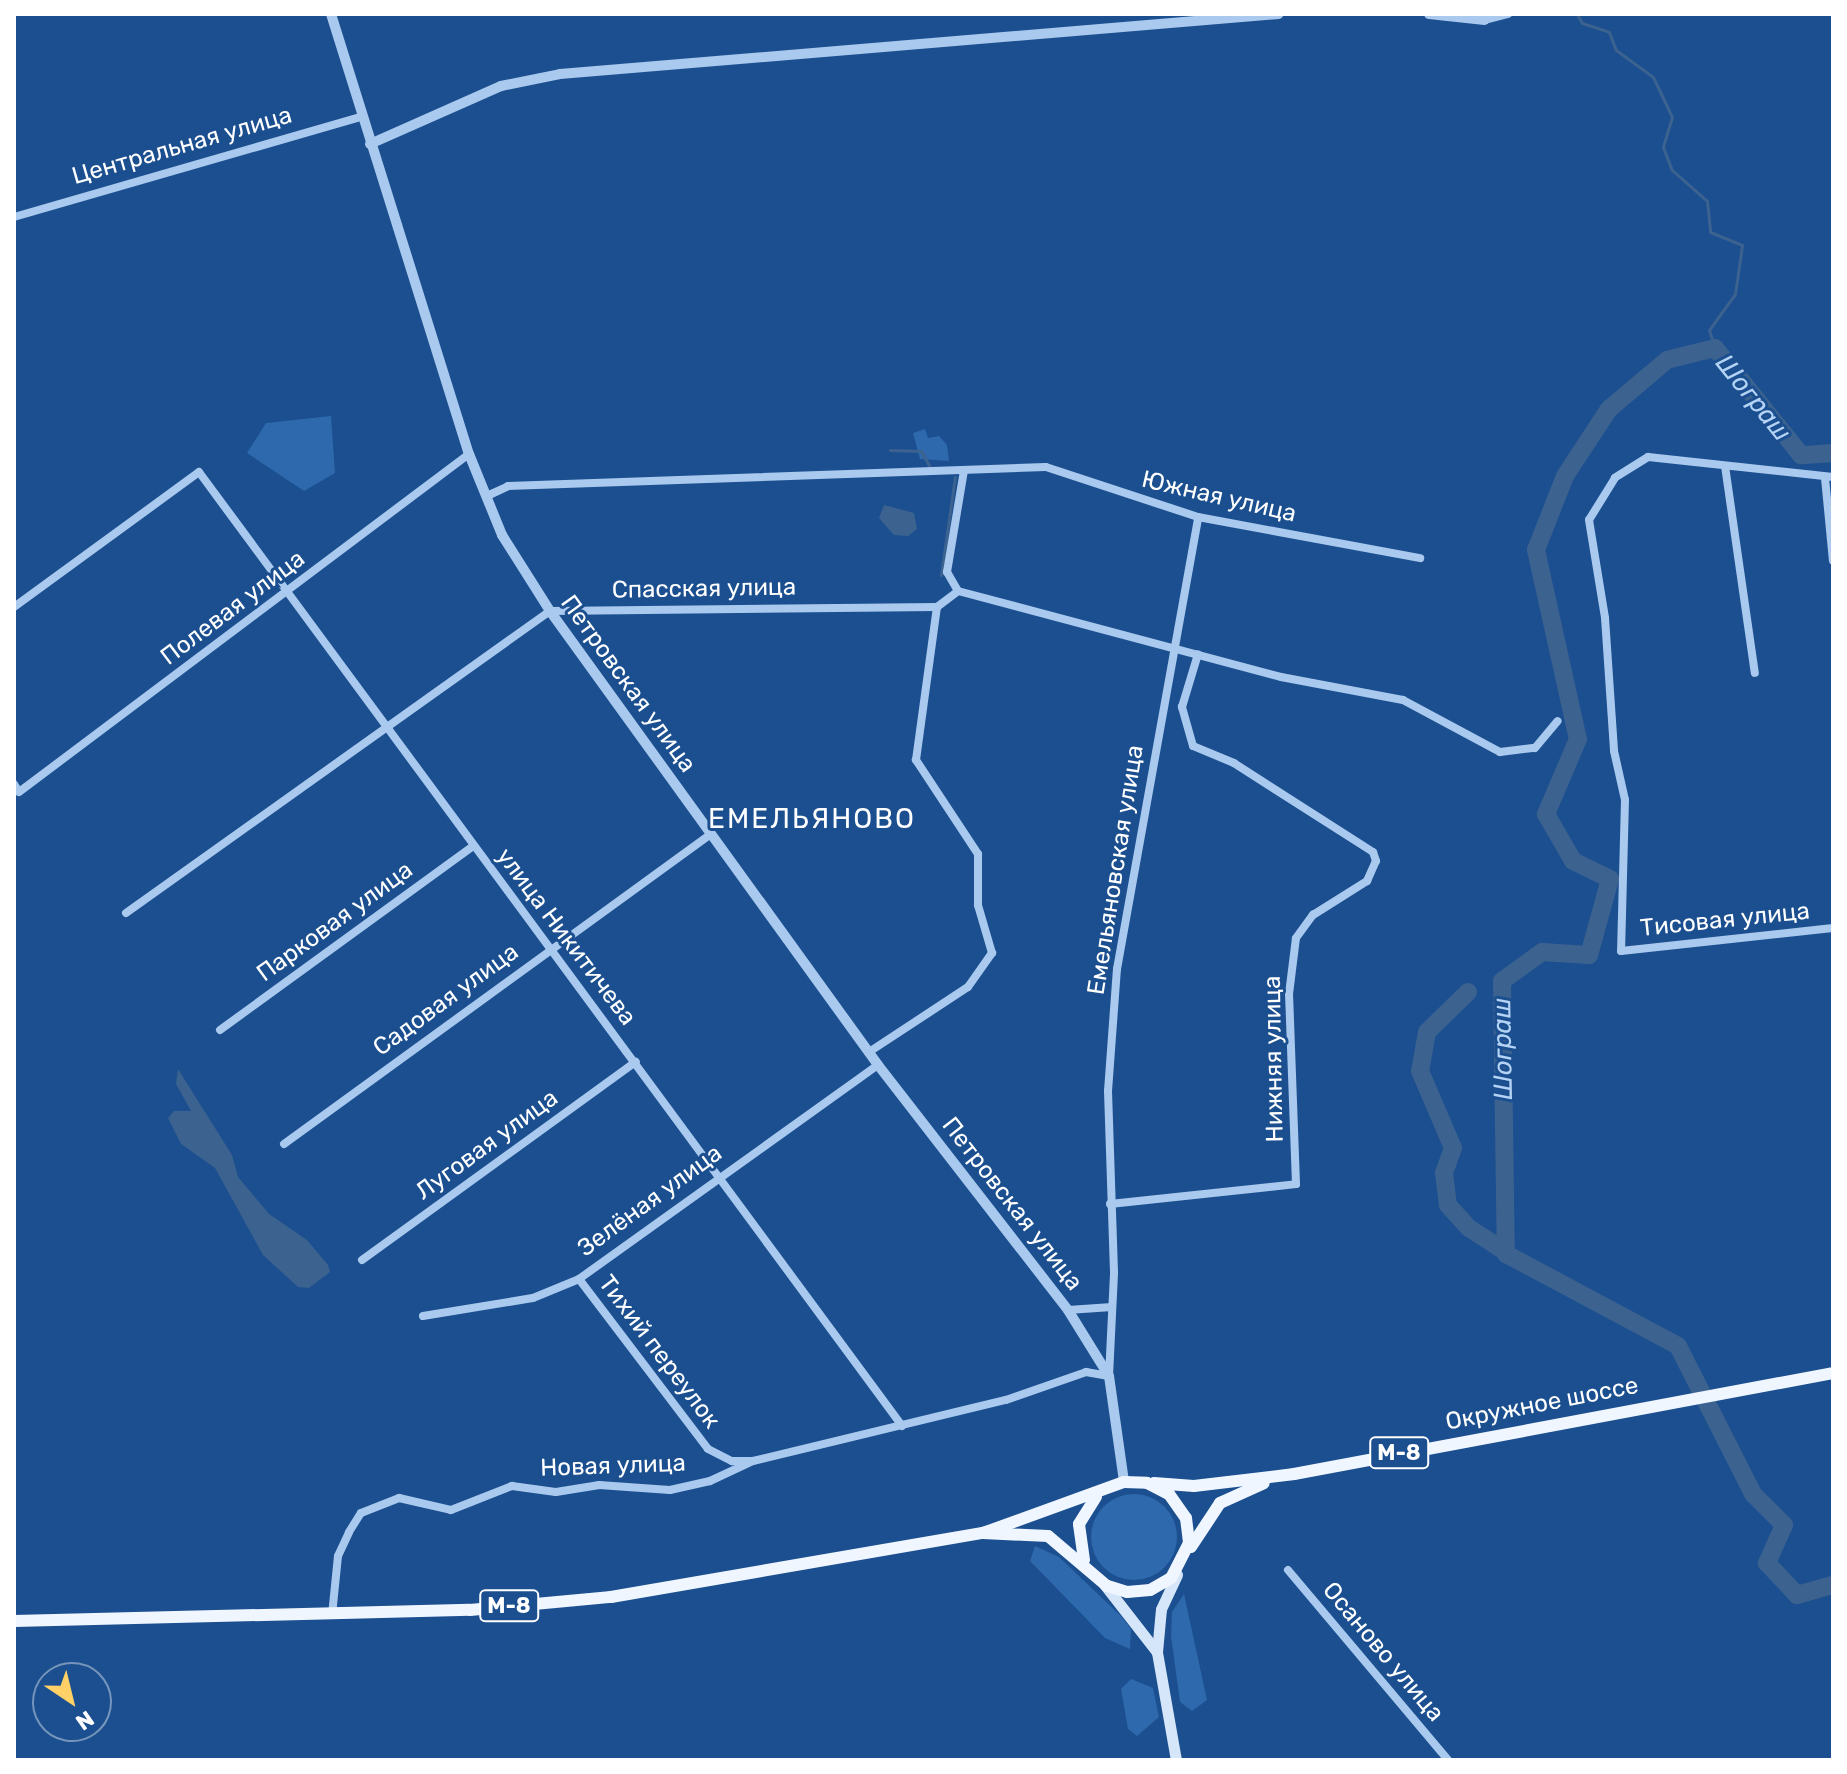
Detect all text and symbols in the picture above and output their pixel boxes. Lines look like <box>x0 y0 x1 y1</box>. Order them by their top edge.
street label: Центральная улица <box>69 101 295 191</box>
water label: Шограш <box>1709 348 1797 448</box>
street label: Южная улица <box>1139 465 1299 529</box>
street label: Полевая улица <box>155 545 311 671</box>
street label: Спасская улица <box>612 573 796 605</box>
street label: Петровская улица <box>554 590 702 778</box>
street label: Емельяновская улица <box>1082 743 1150 997</box>
district label: ЕМЕЛЬЯНОВО <box>708 802 916 836</box>
street label: улица Никитичева <box>490 843 642 1031</box>
street label: Парковая улица <box>252 856 418 988</box>
street label: Тисовая улица <box>1639 897 1811 943</box>
street label: Садовая улица <box>368 938 524 1062</box>
street label: Нижняя улица <box>1258 975 1290 1143</box>
water label: Шограш <box>1487 998 1519 1100</box>
street label: Луговая улица <box>410 1084 564 1206</box>
street label: Петровская улица <box>935 1112 1089 1296</box>
street label: Зелёная улица <box>572 1139 728 1263</box>
street label: Тихий переулок <box>592 1270 726 1434</box>
street label: Окружное шоссе <box>1443 1371 1641 1437</box>
road number: М-8 <box>1369 1435 1429 1471</box>
street label: Новая улица <box>540 1449 686 1483</box>
street label: Осаново улица <box>1316 1576 1450 1728</box>
road number: М-8 <box>479 1588 539 1624</box>
north arrow <box>32 1662 112 1742</box>
text: N <box>71 1705 99 1736</box>

